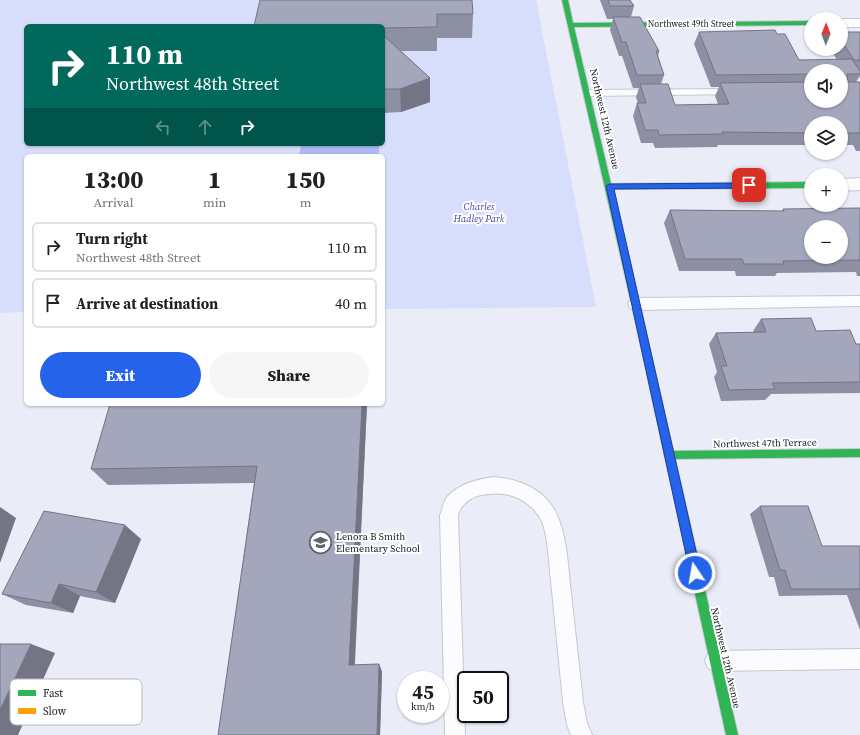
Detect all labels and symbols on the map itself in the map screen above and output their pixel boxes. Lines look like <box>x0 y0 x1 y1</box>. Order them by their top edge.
north arrow <box>804 12 848 56</box>
street label: Northwest 49th Street <box>648 18 734 30</box>
street label: Northwest 12th Avenue <box>587 67 623 171</box>
pin <box>732 168 766 202</box>
park label: Charles Hadley Park <box>452 200 505 225</box>
street label: Northwest 47th Terrace <box>713 436 817 450</box>
school or university icon: Lenora B Smith Elementary School <box>308 529 334 555</box>
place label: Lenora B Smith Elementary School <box>336 530 420 555</box>
position arrow <box>674 552 716 594</box>
street label: Northwest 12th Avenue <box>708 606 744 710</box>
speed limit sign: 50 <box>457 671 509 723</box>
legend <box>10 679 142 725</box>
text: Fast <box>43 686 63 701</box>
text: Slow <box>43 704 67 719</box>

